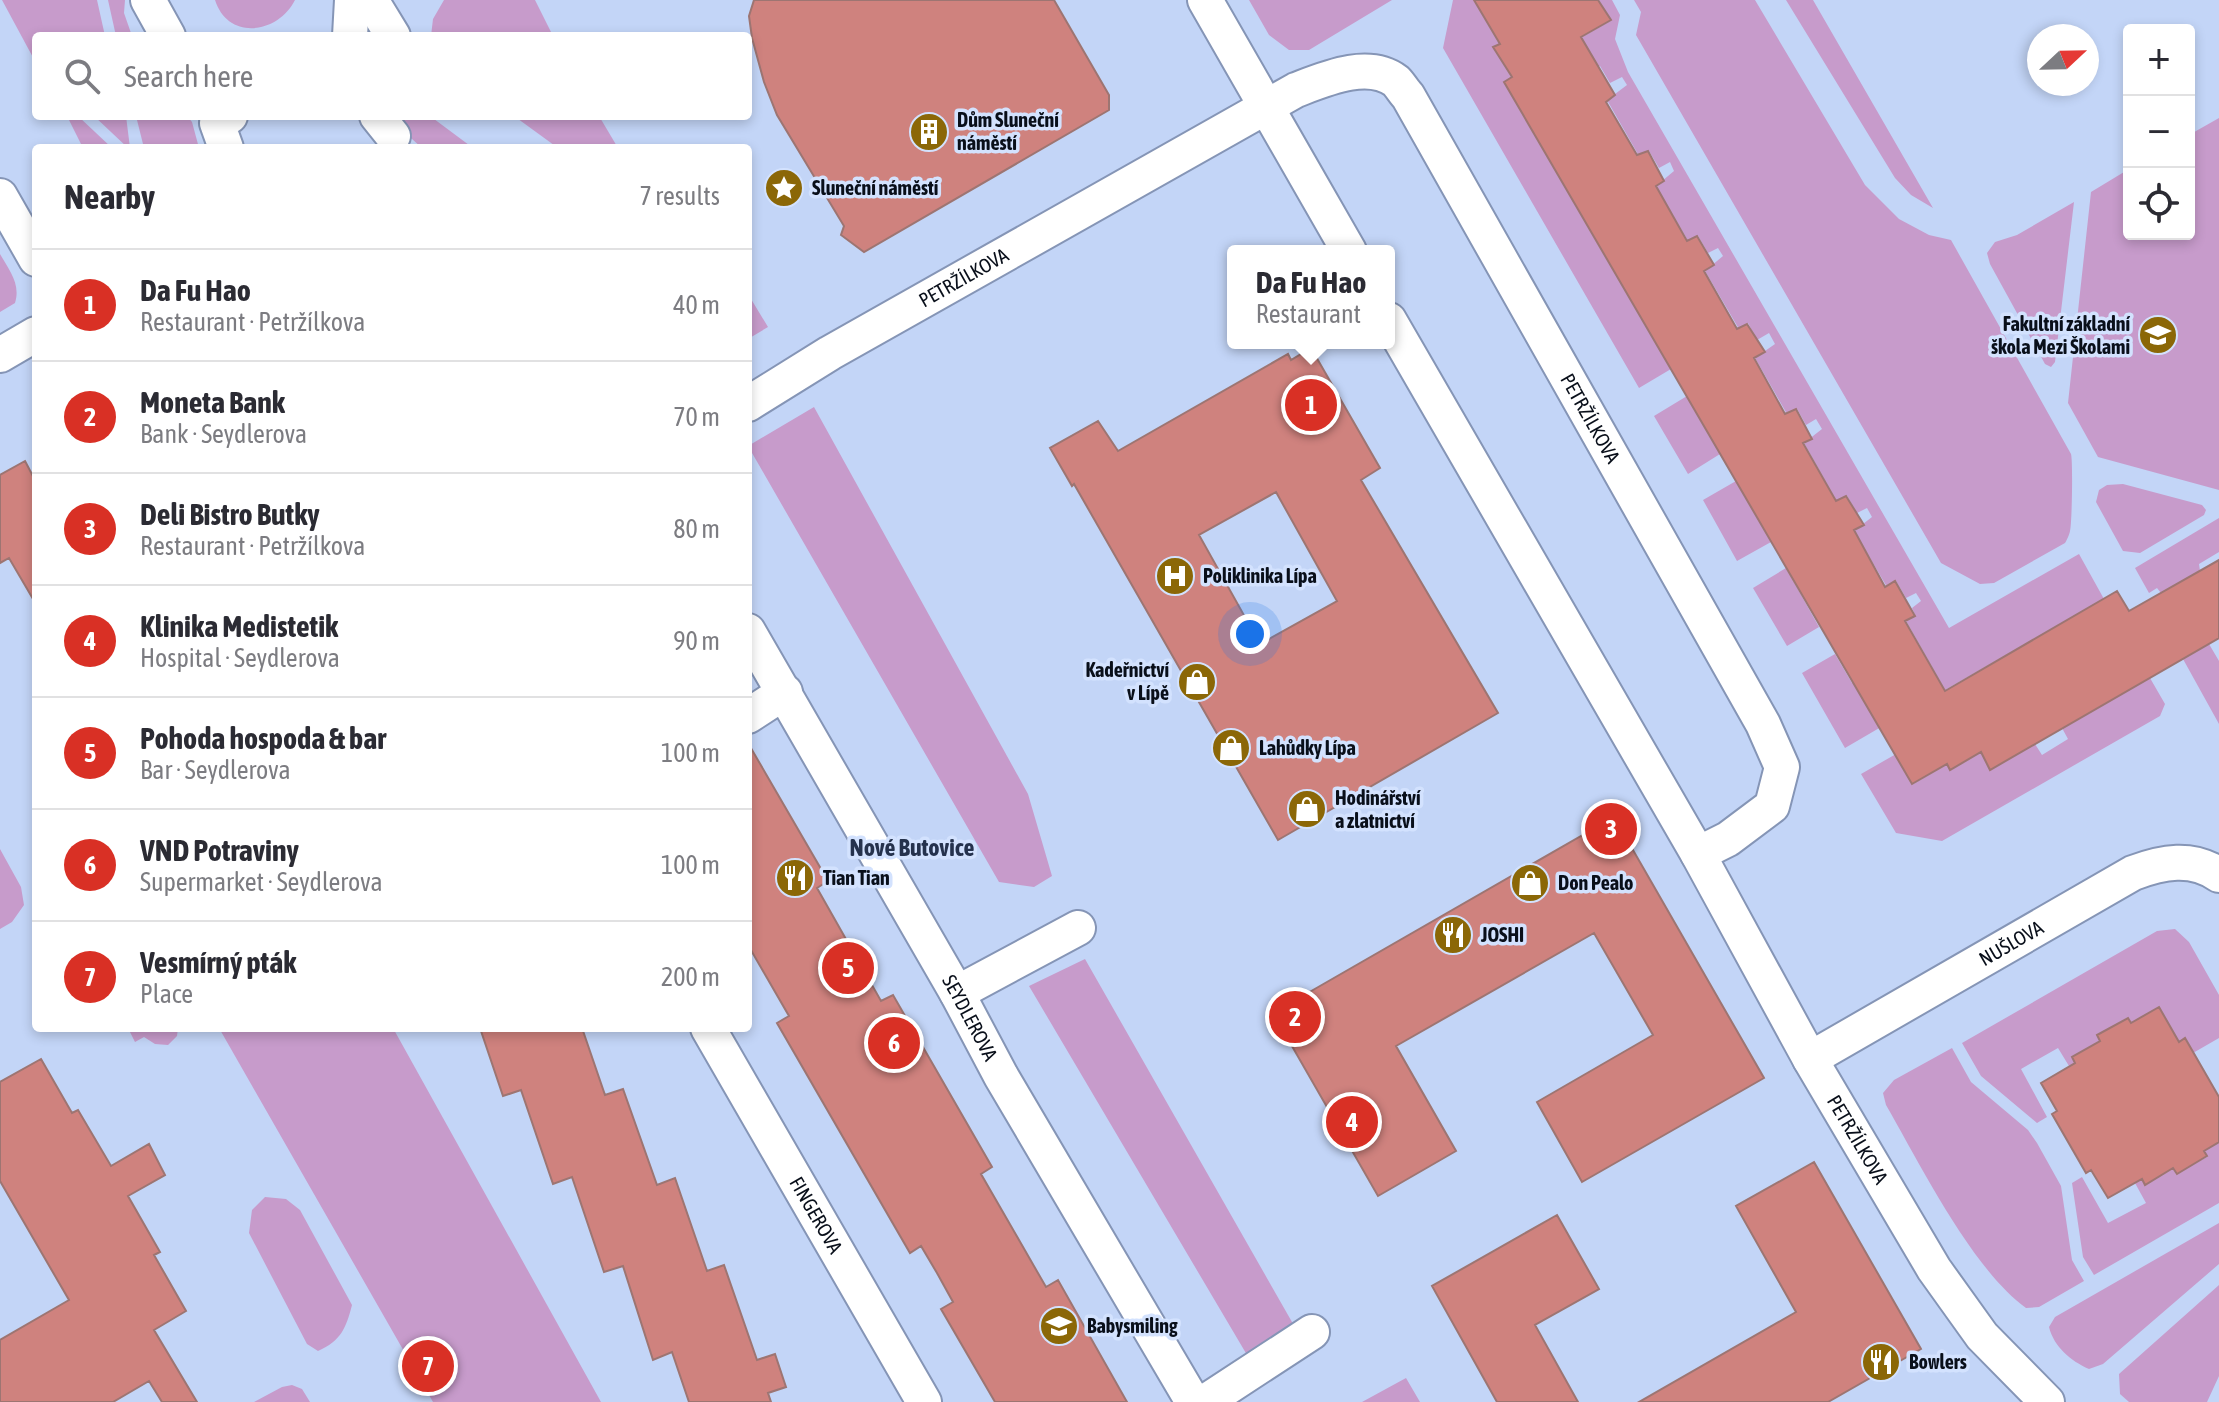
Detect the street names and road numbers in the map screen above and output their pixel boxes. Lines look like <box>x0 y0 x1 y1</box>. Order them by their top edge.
street label: PETRŽÍLKOVA <box>915 243 1012 311</box>
street label: PETRŽÍLKOVA <box>1556 369 1625 467</box>
street label: NUŠLOVA <box>1975 915 2047 970</box>
street label: SEYDLEROVA <box>938 971 1003 1065</box>
street label: PETRŽÍLKOVA <box>1823 1091 1893 1188</box>
street label: FINGEROVA <box>785 1172 848 1257</box>

